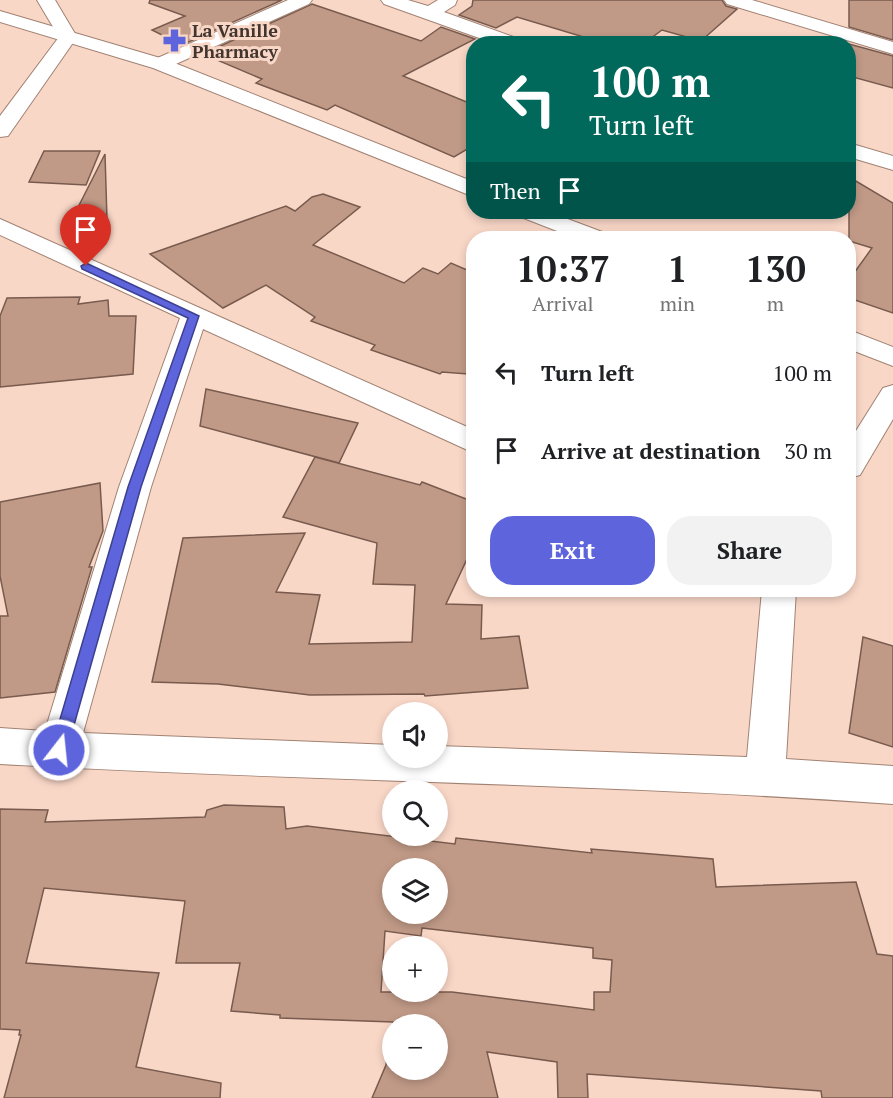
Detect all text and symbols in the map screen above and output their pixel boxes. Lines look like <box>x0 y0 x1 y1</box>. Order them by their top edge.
place label: La Vanille Pharmacy <box>192 18 278 63</box>
pharmacy icon: La Vanille Pharmacy <box>161 28 187 54</box>
text: 100 m <box>589 53 710 109</box>
icon: left <box>490 60 568 138</box>
text: Turn left <box>589 107 694 143</box>
icon: arrive <box>553 174 586 207</box>
text: Then <box>490 176 541 205</box>
pin <box>60 204 111 266</box>
icon: arrive <box>69 213 102 246</box>
text: 10:37 <box>516 245 610 292</box>
text: 1 <box>667 245 688 292</box>
text: 130 <box>745 245 806 292</box>
text: Arrival <box>532 290 594 317</box>
text: min <box>660 290 695 317</box>
text: m <box>767 290 784 317</box>
icon: left <box>490 356 523 389</box>
text: Turn left <box>541 358 634 387</box>
text: 100 m <box>772 358 832 387</box>
icon: arrive <box>490 434 523 467</box>
text: Arrive at destination <box>541 436 760 465</box>
text: 30 m <box>784 436 832 465</box>
button: Exit <box>490 516 655 585</box>
button: Share <box>667 516 832 585</box>
map controls <box>382 702 448 1080</box>
button: sound <box>382 702 448 768</box>
position arrow <box>27 718 91 782</box>
button: search <box>382 780 448 846</box>
button: layers <box>382 858 448 924</box>
button: + <box>382 936 448 1002</box>
button: − <box>382 1014 448 1080</box>

